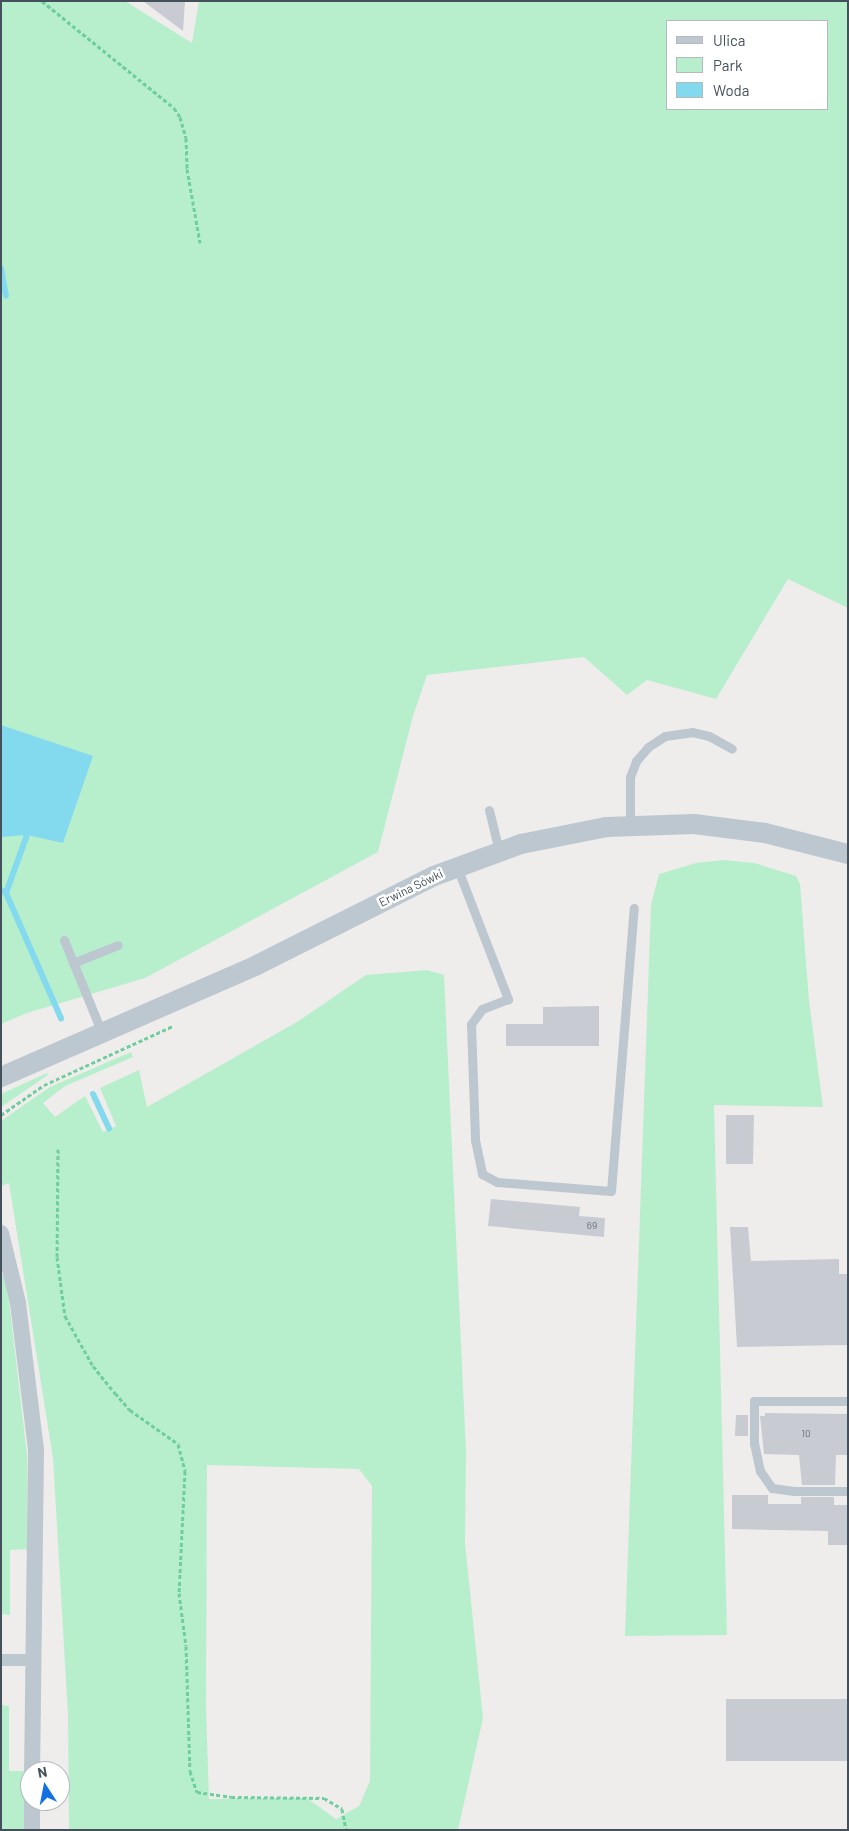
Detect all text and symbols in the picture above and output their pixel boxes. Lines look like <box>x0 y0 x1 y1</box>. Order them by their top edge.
legend <box>666 20 829 110</box>
text: Ulica <box>713 31 745 49</box>
text: Park <box>713 56 742 74</box>
text: Woda <box>713 81 749 99</box>
street label: Erwina Sówki <box>377 866 445 910</box>
house number: 69 <box>587 1220 597 1232</box>
house number: 10 <box>801 1428 811 1440</box>
north arrow <box>20 1761 70 1811</box>
text: N <box>36 1763 48 1781</box>

